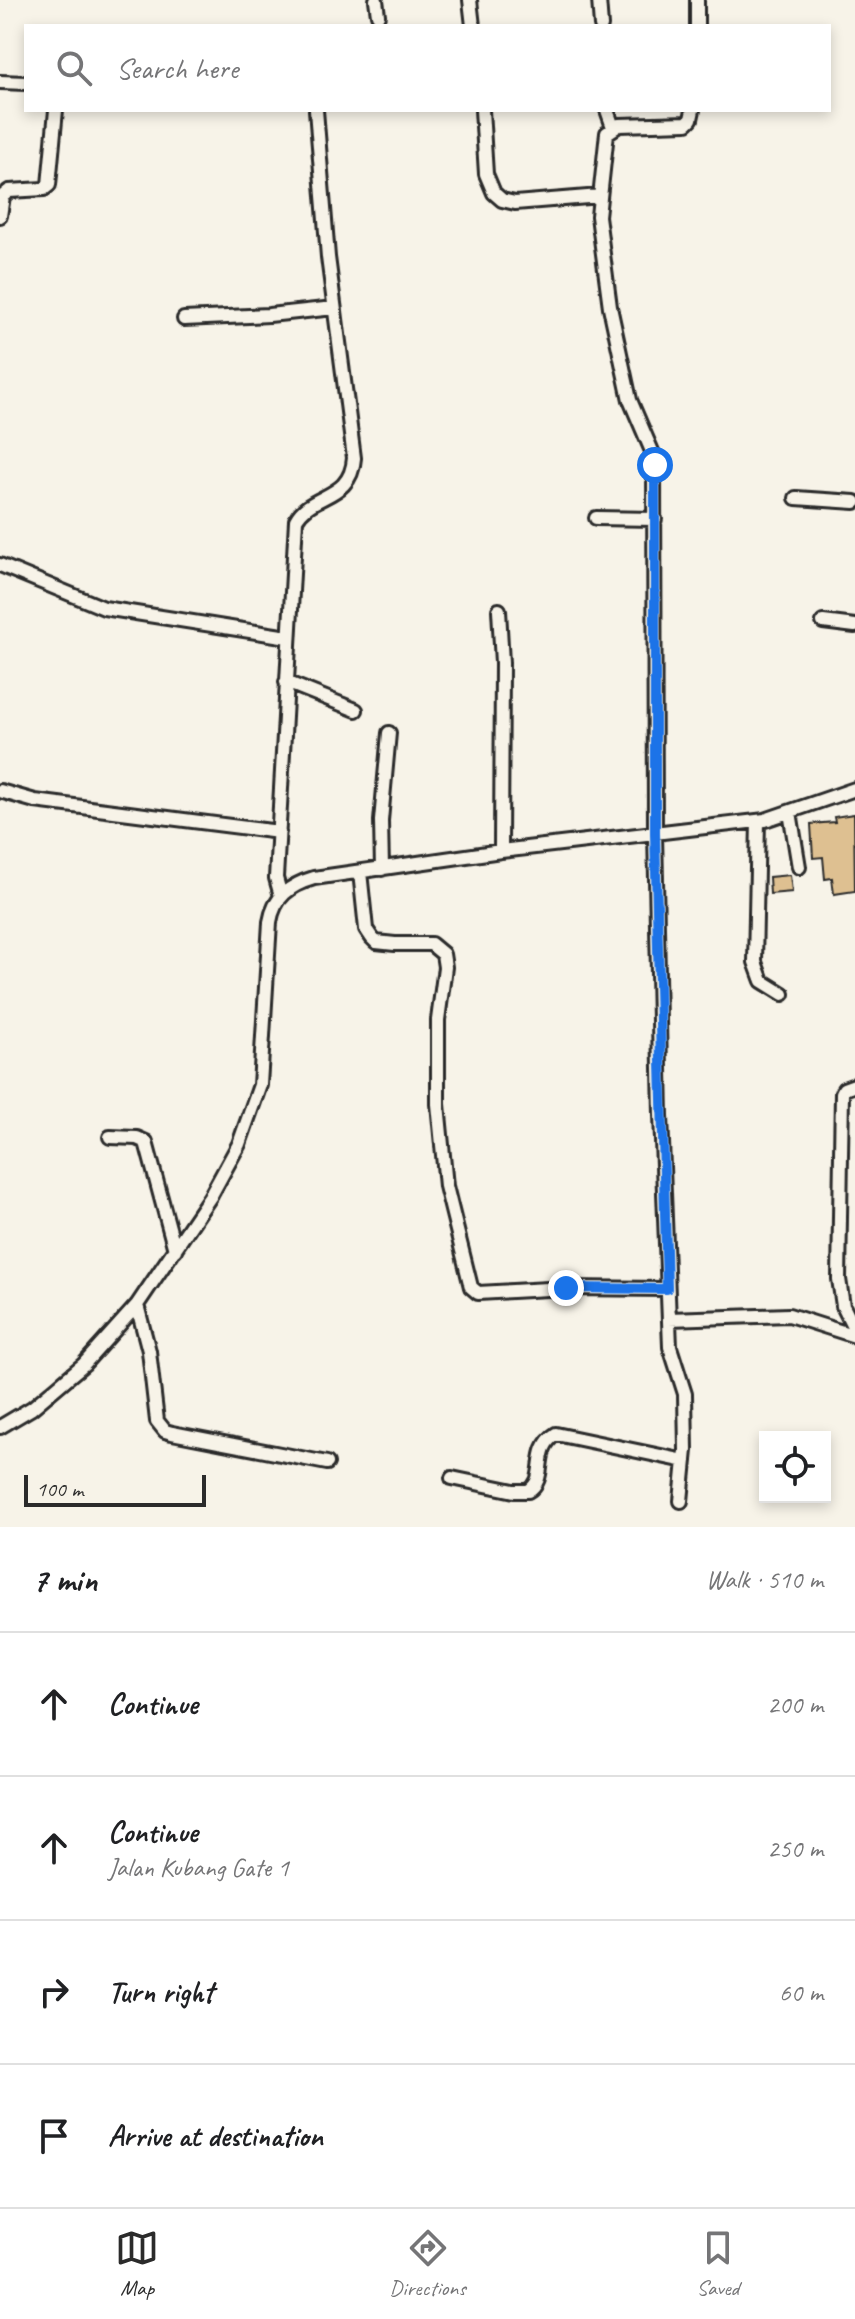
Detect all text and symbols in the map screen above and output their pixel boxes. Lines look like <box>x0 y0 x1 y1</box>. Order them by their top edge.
search box <box>24 24 831 112</box>
icon: search <box>52 46 96 90</box>
text: Search here <box>116 49 238 87</box>
route start <box>637 447 673 483</box>
route end <box>548 1270 584 1306</box>
map controls <box>759 1431 831 1503</box>
button: locate <box>759 1431 831 1503</box>
scale bar <box>24 1471 206 1507</box>
text: 100 m <box>36 1475 83 1503</box>
text: 7 min <box>32 1558 97 1601</box>
text: Walk · 510 m <box>706 1563 823 1596</box>
icon: ahead <box>32 1682 76 1726</box>
text: Continue <box>108 1685 198 1723</box>
text: 200 m <box>767 1688 823 1721</box>
text: Continue <box>108 1813 198 1851</box>
icon: ahead <box>32 1826 76 1870</box>
text: 250 m <box>767 1832 823 1865</box>
text: Jalan Kubang Gate 1 <box>108 1851 289 1884</box>
icon: right <box>32 1970 76 2014</box>
text: Turn right <box>108 1973 213 2011</box>
text: 60 m <box>779 1976 823 2009</box>
icon: arrive <box>32 2114 76 2158</box>
text: Arrive at destination <box>108 2117 323 2155</box>
tab: Map <box>115 2226 159 2302</box>
tab: Directions <box>389 2226 466 2302</box>
tab: Saved <box>696 2226 740 2302</box>

